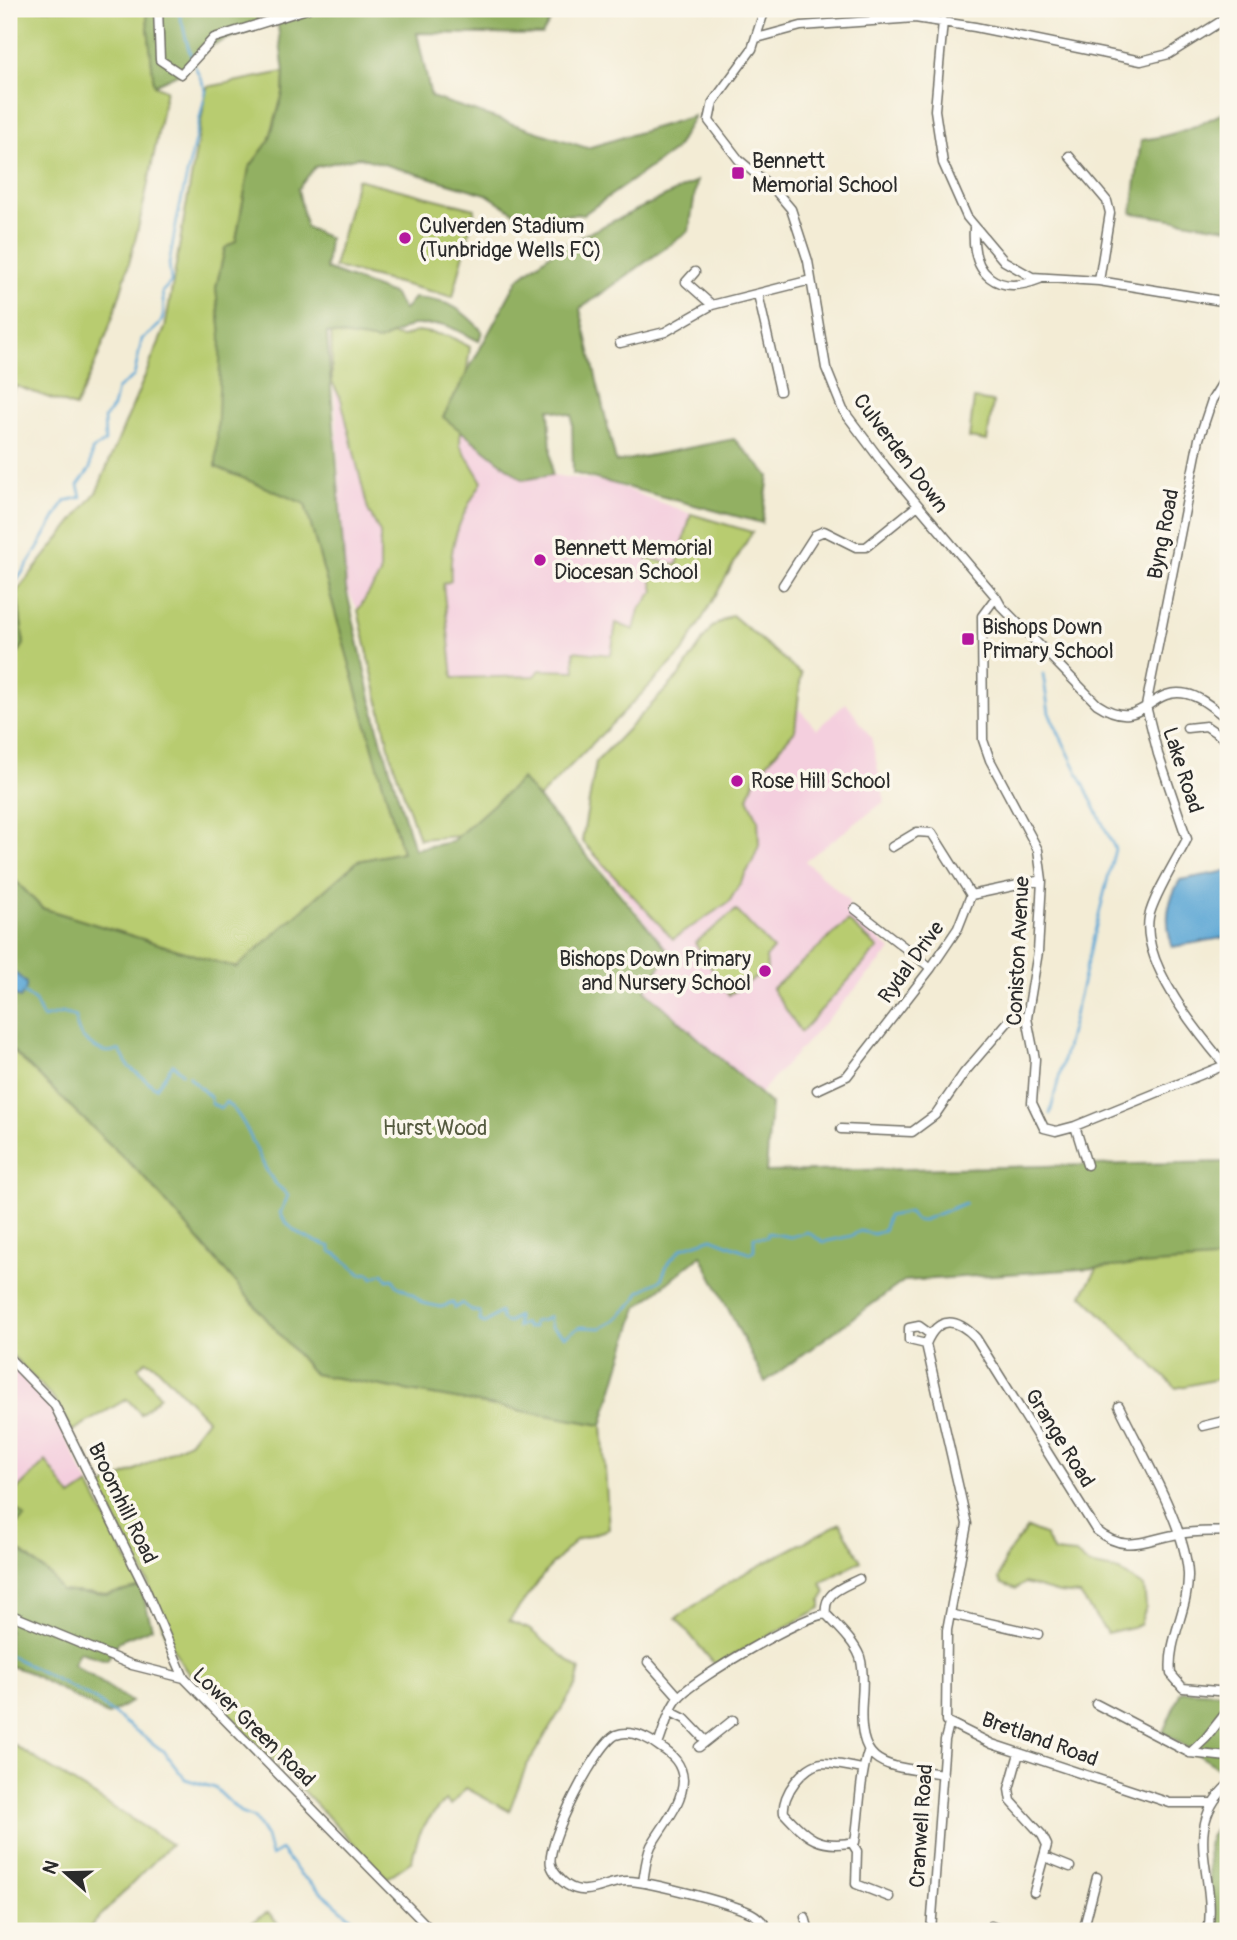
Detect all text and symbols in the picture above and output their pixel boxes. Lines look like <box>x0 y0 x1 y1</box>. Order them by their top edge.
place label: Bennett Memorial School <box>752 148 898 199</box>
marker: Bennett Memorial School <box>730 165 746 181</box>
place label: Culverden Stadium (Tunbridge Wells FC) <box>419 213 602 264</box>
marker: Culverden Stadium (Tunbridge Wells FC) <box>397 230 413 246</box>
street label: Culverden Down <box>847 388 954 518</box>
street label: Byng Road <box>1142 487 1185 582</box>
place label: Bennett Memorial Diocesan School <box>554 535 713 586</box>
marker: Bennett Memorial Diocesan School <box>532 552 548 568</box>
place label: Bishops Down Primary School <box>982 614 1114 665</box>
marker: Bishops Down Primary School <box>960 631 976 647</box>
street label: Lake Road <box>1156 724 1209 817</box>
place label: Rose Hill School <box>751 768 891 795</box>
marker: Rose Hill School <box>729 773 745 789</box>
street label: Coniston Avenue <box>1001 875 1036 1026</box>
street label: Rydal Drive <box>872 915 951 1009</box>
place label: Bishops Down Primary and Nursery School <box>559 946 751 997</box>
marker: Bishops Down Primary and Nursery School <box>757 963 773 979</box>
park label: Hurst Wood <box>383 1115 487 1142</box>
street label: Grange Road <box>1019 1384 1101 1493</box>
street label: Broomhill Road <box>82 1438 163 1568</box>
street label: Lower Green Road <box>186 1662 321 1793</box>
street label: Bretland Road <box>978 1706 1102 1773</box>
street label: Cranwell Road <box>904 1763 939 1889</box>
north arrow <box>32 1839 102 1909</box>
text: N <box>37 1857 64 1878</box>

